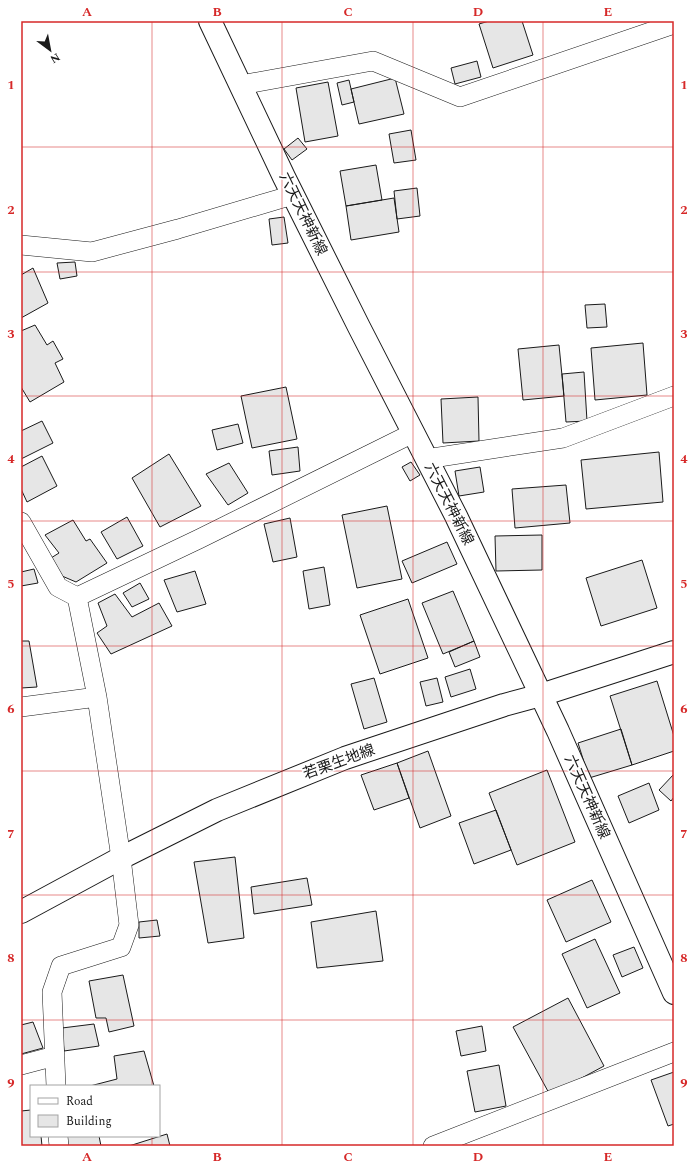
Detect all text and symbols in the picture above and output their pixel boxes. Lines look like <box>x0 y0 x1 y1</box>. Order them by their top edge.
text: A <box>82 2 92 22</box>
text: B <box>212 2 222 22</box>
text: C <box>343 2 353 22</box>
text: D <box>473 2 483 22</box>
text: E <box>604 2 613 22</box>
north arrow <box>30 30 70 70</box>
text: N <box>47 48 63 68</box>
text: 1 <box>7 75 15 95</box>
text: 1 <box>680 75 688 95</box>
street label: 六天天神新線 <box>273 169 333 259</box>
text: 2 <box>7 200 15 220</box>
text: 2 <box>680 200 688 220</box>
text: 3 <box>7 324 15 344</box>
text: 3 <box>680 324 688 344</box>
text: 4 <box>7 449 15 469</box>
text: 4 <box>680 449 688 469</box>
street label: 六天天神新線 <box>418 459 480 549</box>
text: 5 <box>7 574 15 594</box>
text: 5 <box>680 574 688 594</box>
text: 6 <box>7 699 15 719</box>
text: 6 <box>680 699 688 719</box>
street label: 若栗生地線 <box>300 738 378 786</box>
street label: 六天天神新線 <box>558 751 616 843</box>
text: 7 <box>7 824 15 844</box>
text: 7 <box>680 824 688 844</box>
text: 8 <box>7 948 15 968</box>
text: 8 <box>680 948 688 968</box>
text: 9 <box>7 1073 15 1093</box>
text: 9 <box>680 1073 688 1093</box>
legend <box>30 1085 160 1137</box>
text: Road <box>66 1092 93 1111</box>
text: Building <box>66 1112 112 1131</box>
text: A <box>82 1147 92 1167</box>
text: B <box>212 1147 222 1167</box>
text: C <box>343 1147 353 1167</box>
text: D <box>473 1147 483 1167</box>
text: E <box>604 1147 613 1167</box>

